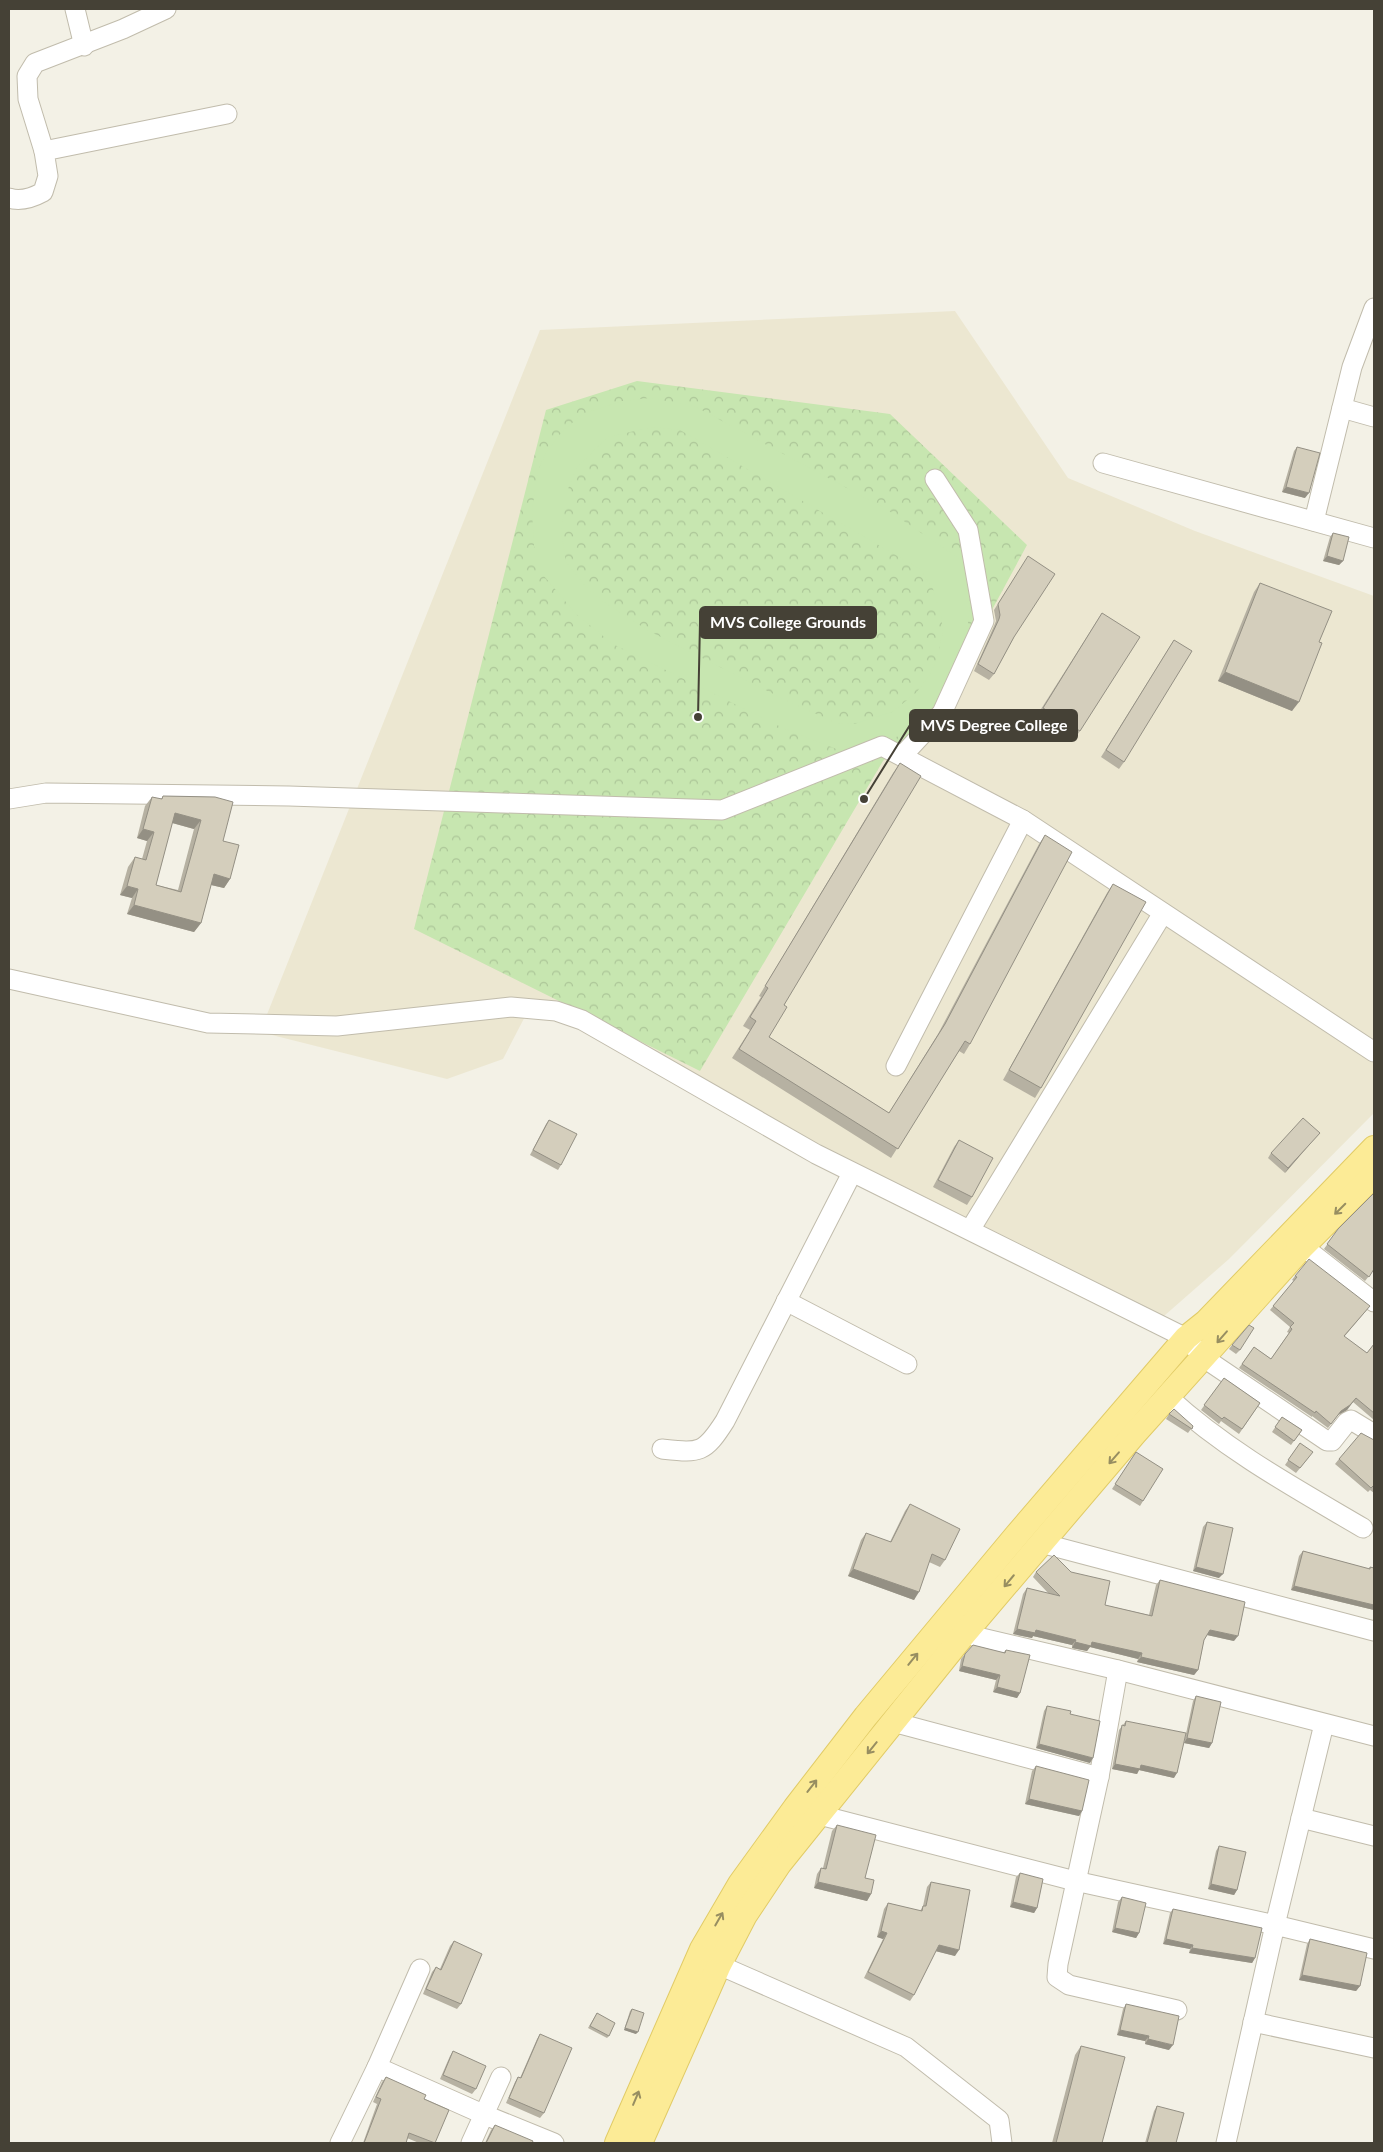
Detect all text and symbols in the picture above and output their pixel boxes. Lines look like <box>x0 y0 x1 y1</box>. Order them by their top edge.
callout: MVS College Grounds <box>700 607 876 638</box>
text: MVS College Grounds <box>710 612 866 631</box>
callout: MVS Degree College <box>910 710 1077 741</box>
text: MVS Degree College <box>920 715 1068 734</box>
one-way arrow <box>1334 1203 1346 1215</box>
one-way arrow <box>1217 1330 1228 1343</box>
one-way arrow <box>1108 1451 1120 1464</box>
one-way arrow <box>1003 1575 1014 1588</box>
one-way arrow <box>908 1653 919 1666</box>
one-way arrow <box>867 1741 878 1754</box>
one-way arrow <box>806 1780 817 1793</box>
one-way arrow <box>714 1912 724 1927</box>
one-way arrow <box>631 2091 641 2106</box>

